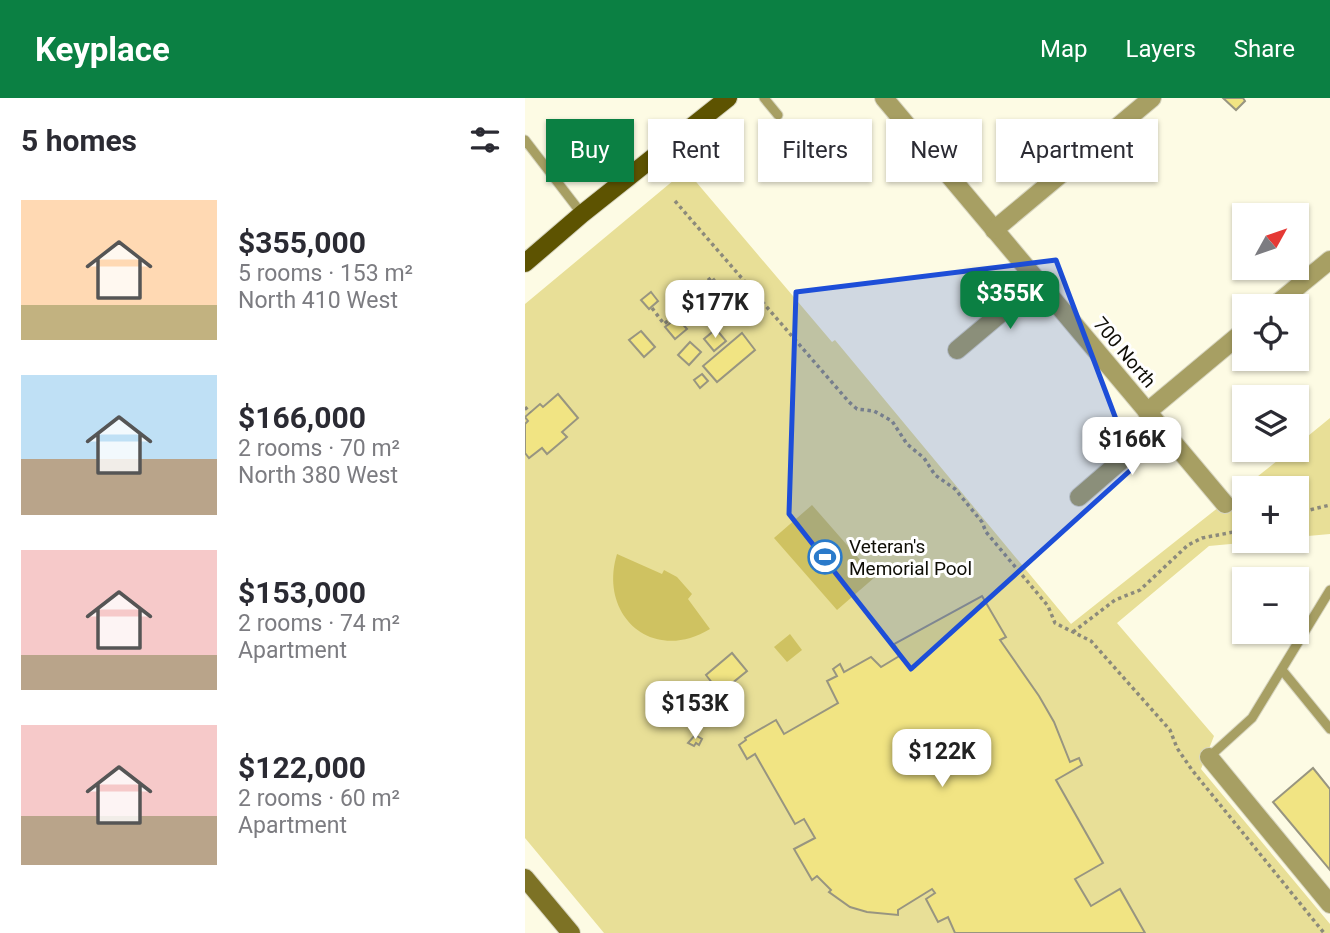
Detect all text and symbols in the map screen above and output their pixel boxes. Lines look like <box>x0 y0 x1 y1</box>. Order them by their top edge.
text: Keyplace <box>35 30 170 69</box>
text: Map <box>1040 35 1088 63</box>
text: Layers <box>1126 35 1196 63</box>
text: Share <box>1234 35 1295 63</box>
chip: Buy <box>546 119 634 182</box>
chip: Rent <box>648 119 744 182</box>
chip: Filters <box>758 119 872 182</box>
chip: New <box>886 119 982 182</box>
chip: Apartment <box>996 119 1158 182</box>
icon: filters <box>466 121 504 159</box>
text: 5 homes <box>21 123 137 158</box>
north arrow <box>1232 203 1309 280</box>
map controls <box>1232 203 1309 644</box>
text: $355,000 <box>238 225 366 260</box>
icon: home <box>77 228 161 312</box>
text: 5 rooms · 153 m² <box>238 260 413 287</box>
pin: $355K <box>961 272 1059 331</box>
pin: $177K <box>666 280 764 340</box>
text: $355K <box>976 280 1044 307</box>
text: North 410 West <box>238 287 398 314</box>
text: $177K <box>681 289 749 316</box>
button: locate <box>1232 294 1309 371</box>
street label: 700 North <box>1089 312 1161 392</box>
button: layers <box>1232 385 1309 462</box>
text: $166,000 <box>238 400 366 435</box>
icon: home <box>77 403 161 487</box>
pin: $166K <box>1083 418 1181 477</box>
text: $166K <box>1098 426 1166 453</box>
text: 2 rooms · 70 m² <box>238 435 400 462</box>
text: North 380 West <box>238 462 398 489</box>
button: + <box>1232 476 1309 553</box>
place label: Veteran's Memorial Pool <box>849 535 972 580</box>
sports icon: Veteran's Memorial Pool <box>806 538 844 576</box>
button: − <box>1232 567 1309 644</box>
text: $153,000 <box>238 575 366 610</box>
icon: home <box>77 578 161 662</box>
text: 2 rooms · 74 m² <box>238 610 400 637</box>
text: Apartment <box>238 637 347 664</box>
pin: $153K <box>646 682 744 741</box>
text: $153K <box>661 690 729 717</box>
pin: $122K <box>893 730 991 789</box>
text: $122K <box>908 738 976 765</box>
text: $122,000 <box>238 750 366 785</box>
icon: home <box>77 753 161 837</box>
text: 2 rooms · 60 m² <box>238 785 400 812</box>
text: Apartment <box>238 812 347 839</box>

